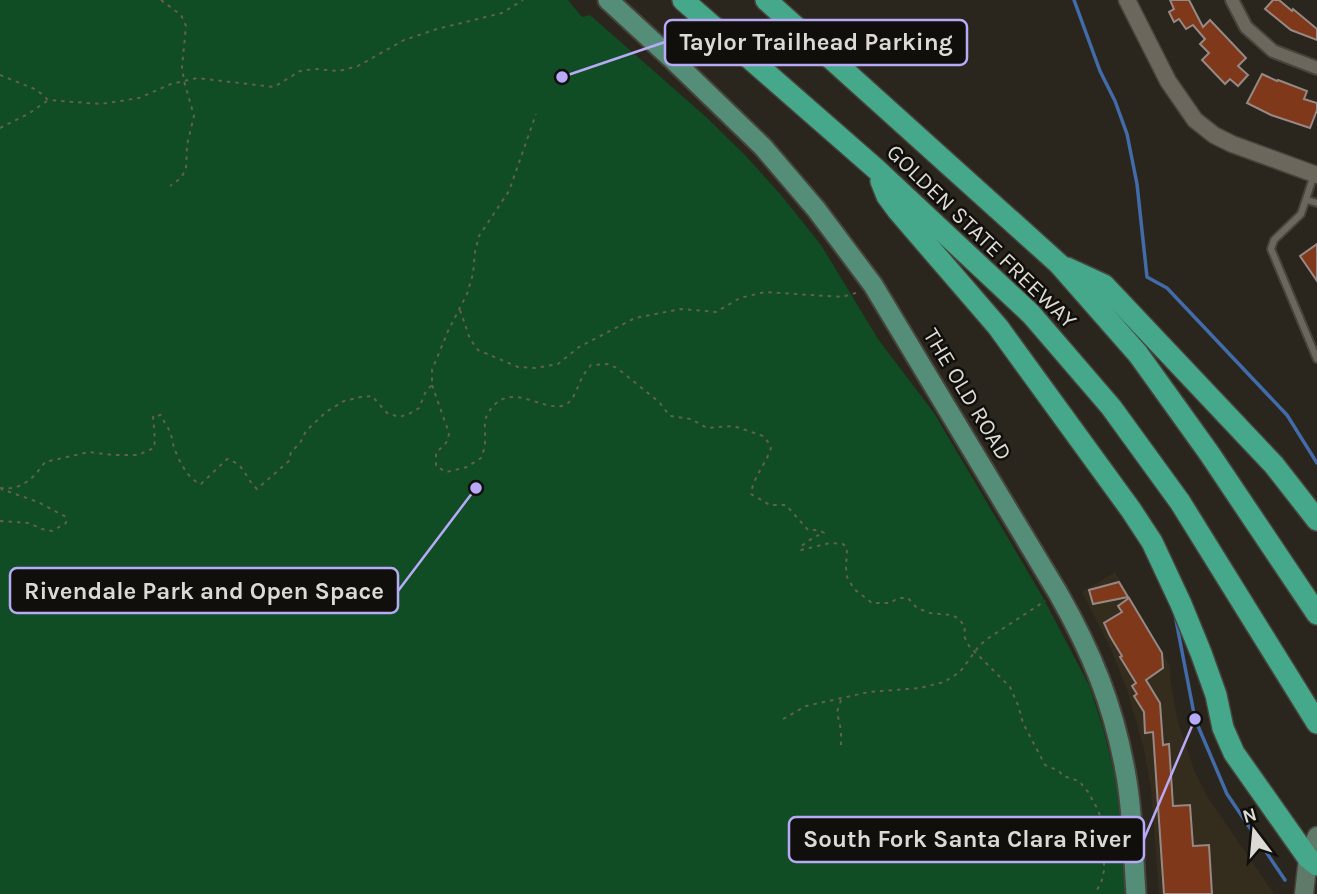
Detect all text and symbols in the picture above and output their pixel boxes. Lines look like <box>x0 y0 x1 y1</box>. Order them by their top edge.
callout: Taylor Trailhead Parking <box>665 20 967 65</box>
text: Taylor Trailhead Parking <box>679 28 953 56</box>
street label: GOLDEN STATE FREEWAY <box>881 139 1082 334</box>
street label: THE OLD ROAD <box>918 324 1017 465</box>
callout: Rivendale Park and Open Space <box>10 568 398 613</box>
text: Rivendale Park and Open Space <box>24 577 384 605</box>
north arrow <box>1219 796 1289 866</box>
text: N <box>1240 803 1259 828</box>
callout: South Fork Santa Clara River <box>789 817 1144 862</box>
text: South Fork Santa Clara River <box>803 825 1132 853</box>

